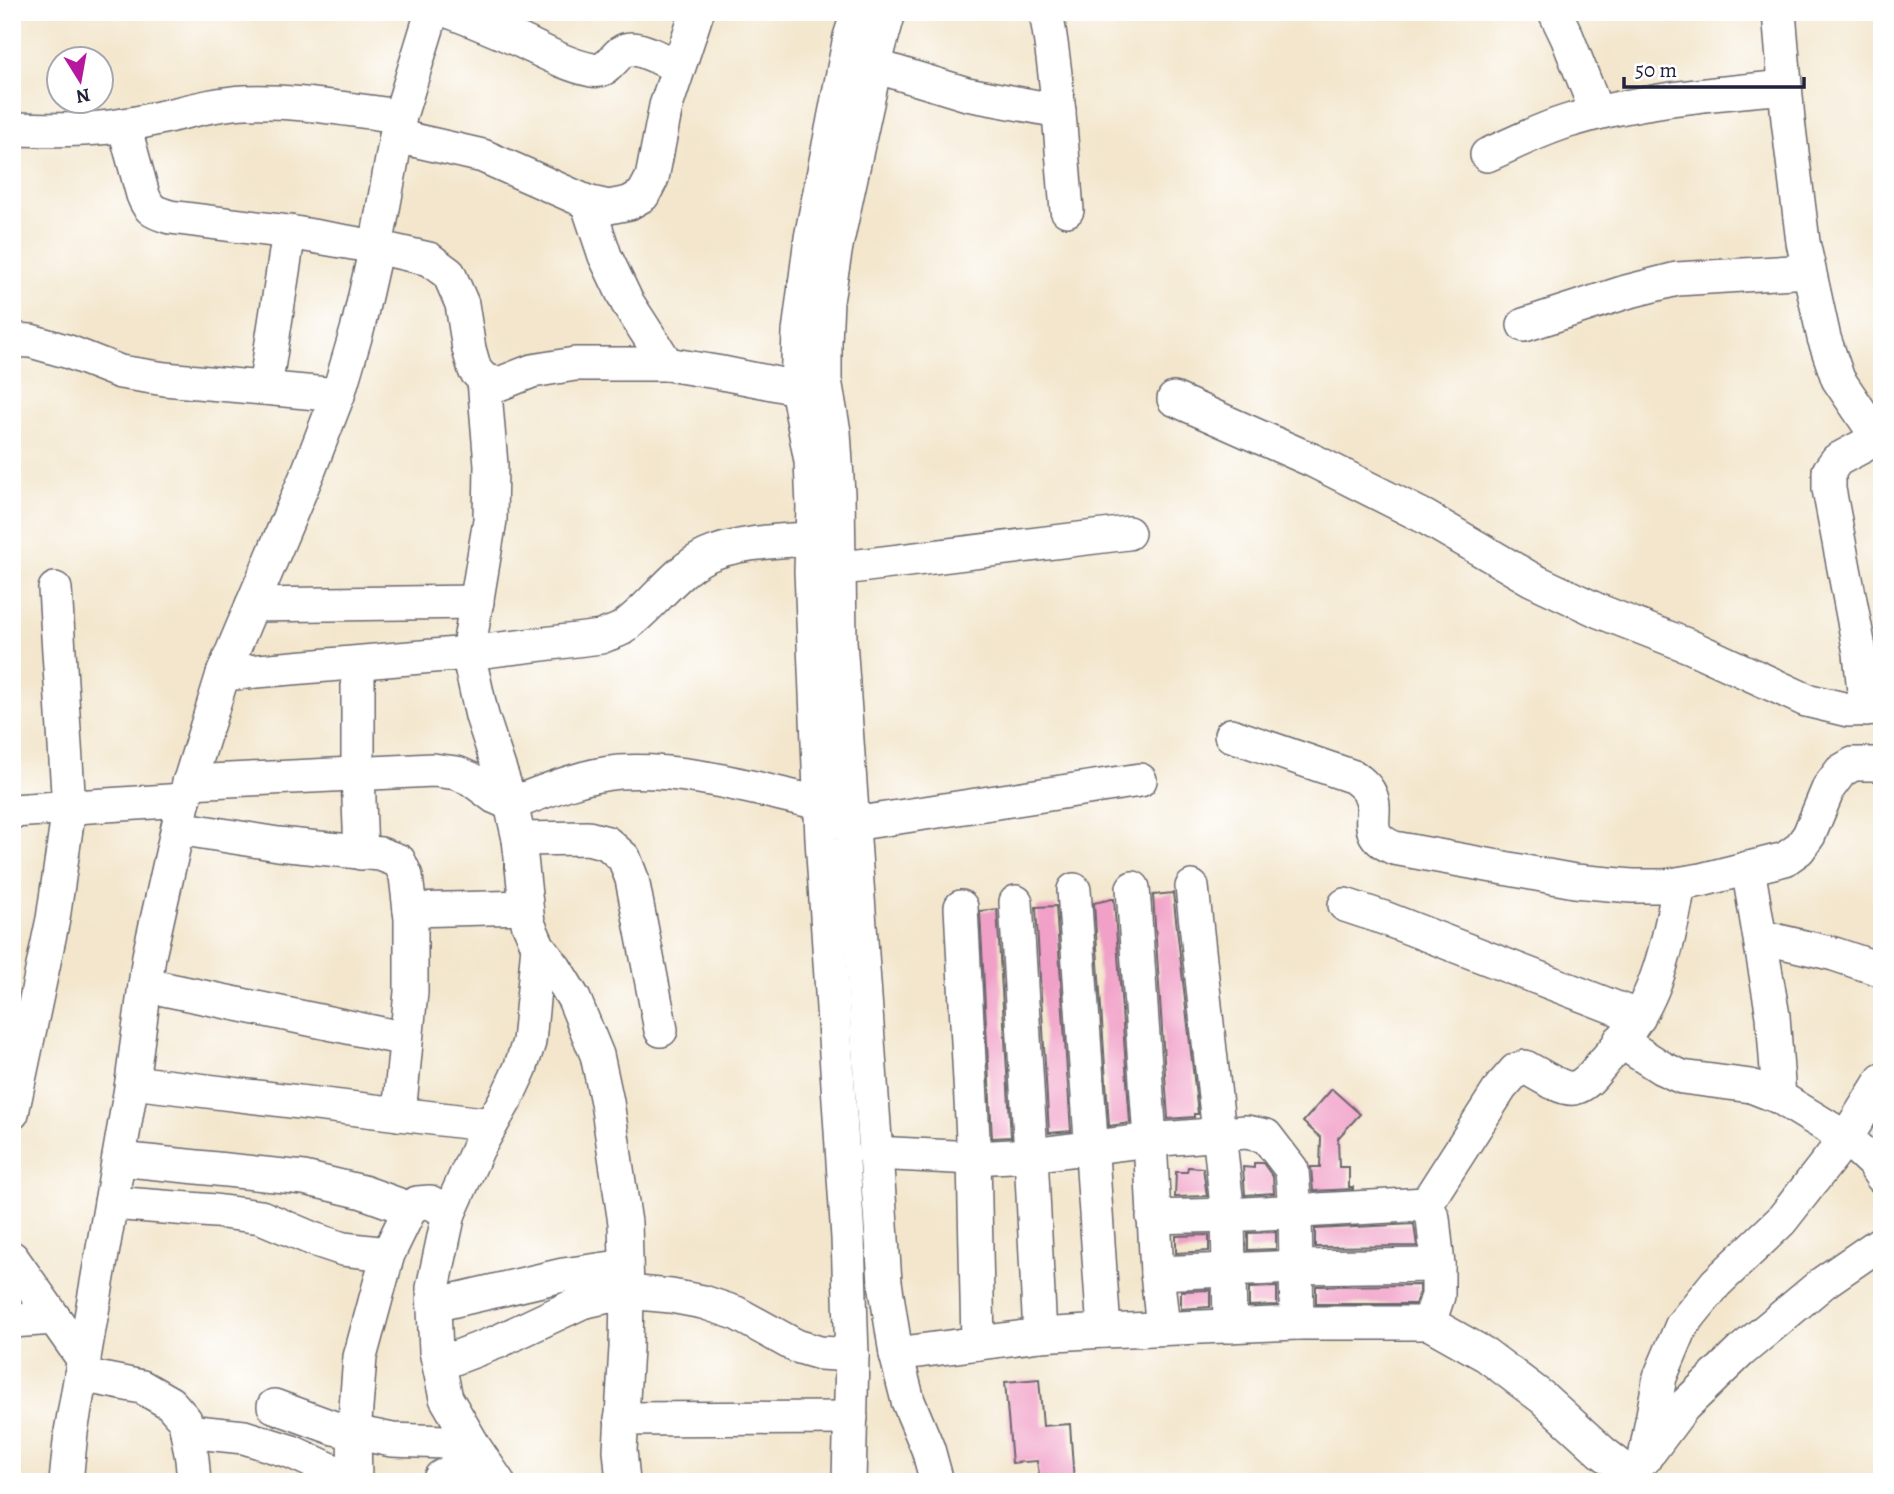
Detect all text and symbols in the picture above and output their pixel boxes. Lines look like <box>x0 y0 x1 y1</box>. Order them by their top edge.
north arrow <box>46 46 116 116</box>
scale bar <box>1624 46 1805 90</box>
text: 50 m <box>1635 56 1677 84</box>
text: N <box>74 82 92 110</box>

